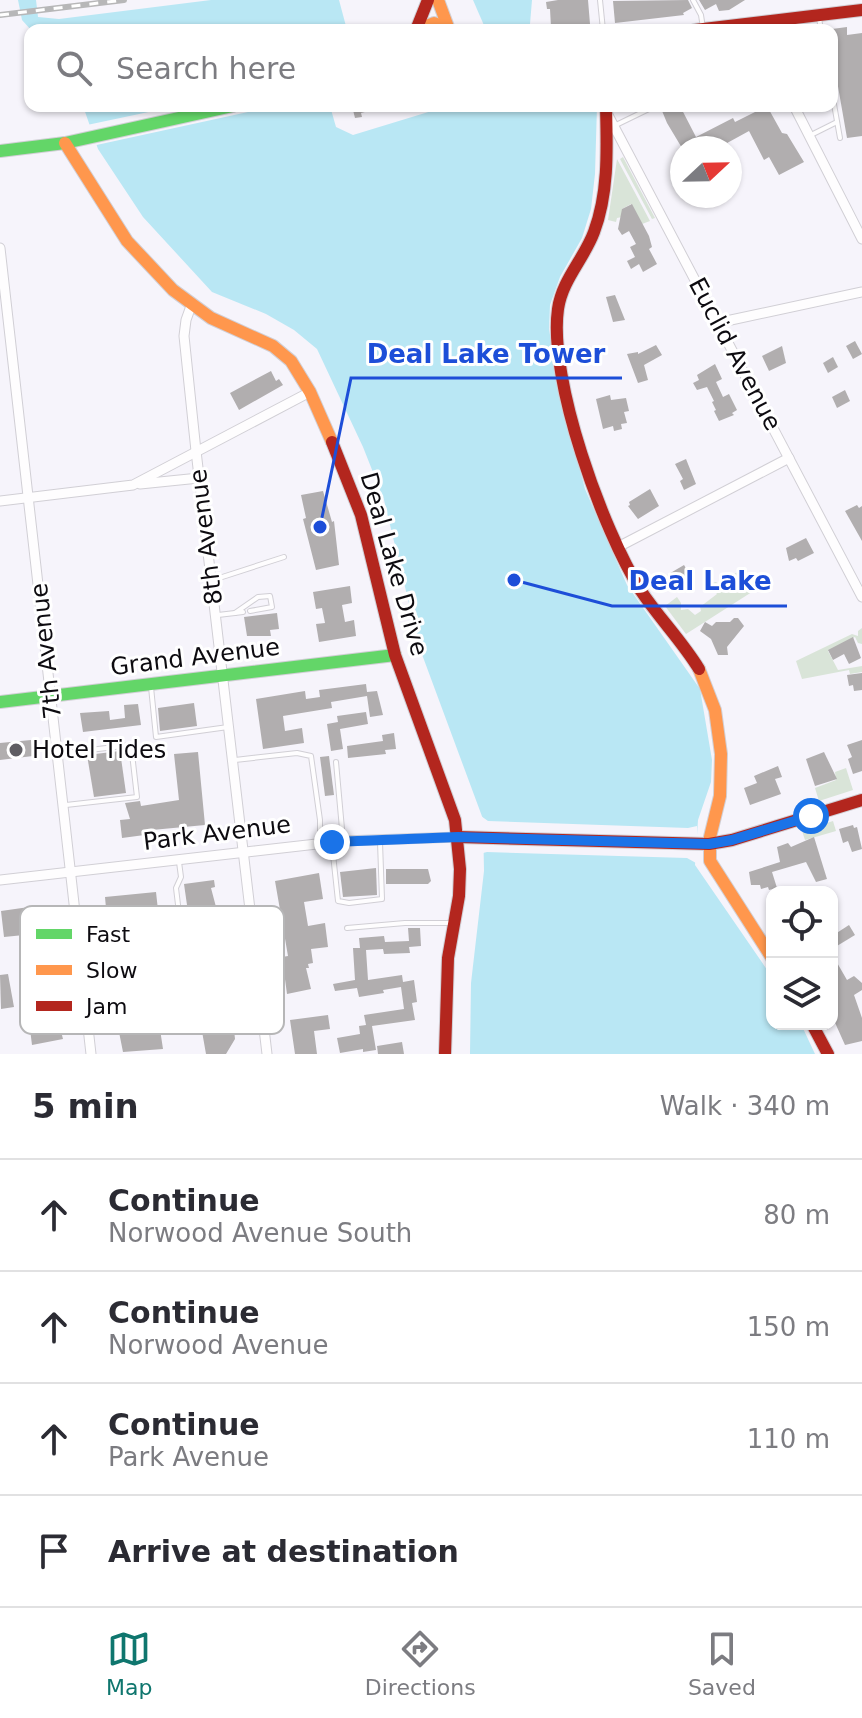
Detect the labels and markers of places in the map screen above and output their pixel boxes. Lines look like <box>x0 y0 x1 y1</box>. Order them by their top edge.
callout: Deal Lake Tower <box>351 328 622 378</box>
callout: Deal Lake <box>612 556 787 606</box>
place label: Hotel Tides <box>32 736 166 764</box>
marker: Hotel Tides <box>7 741 25 759</box>

